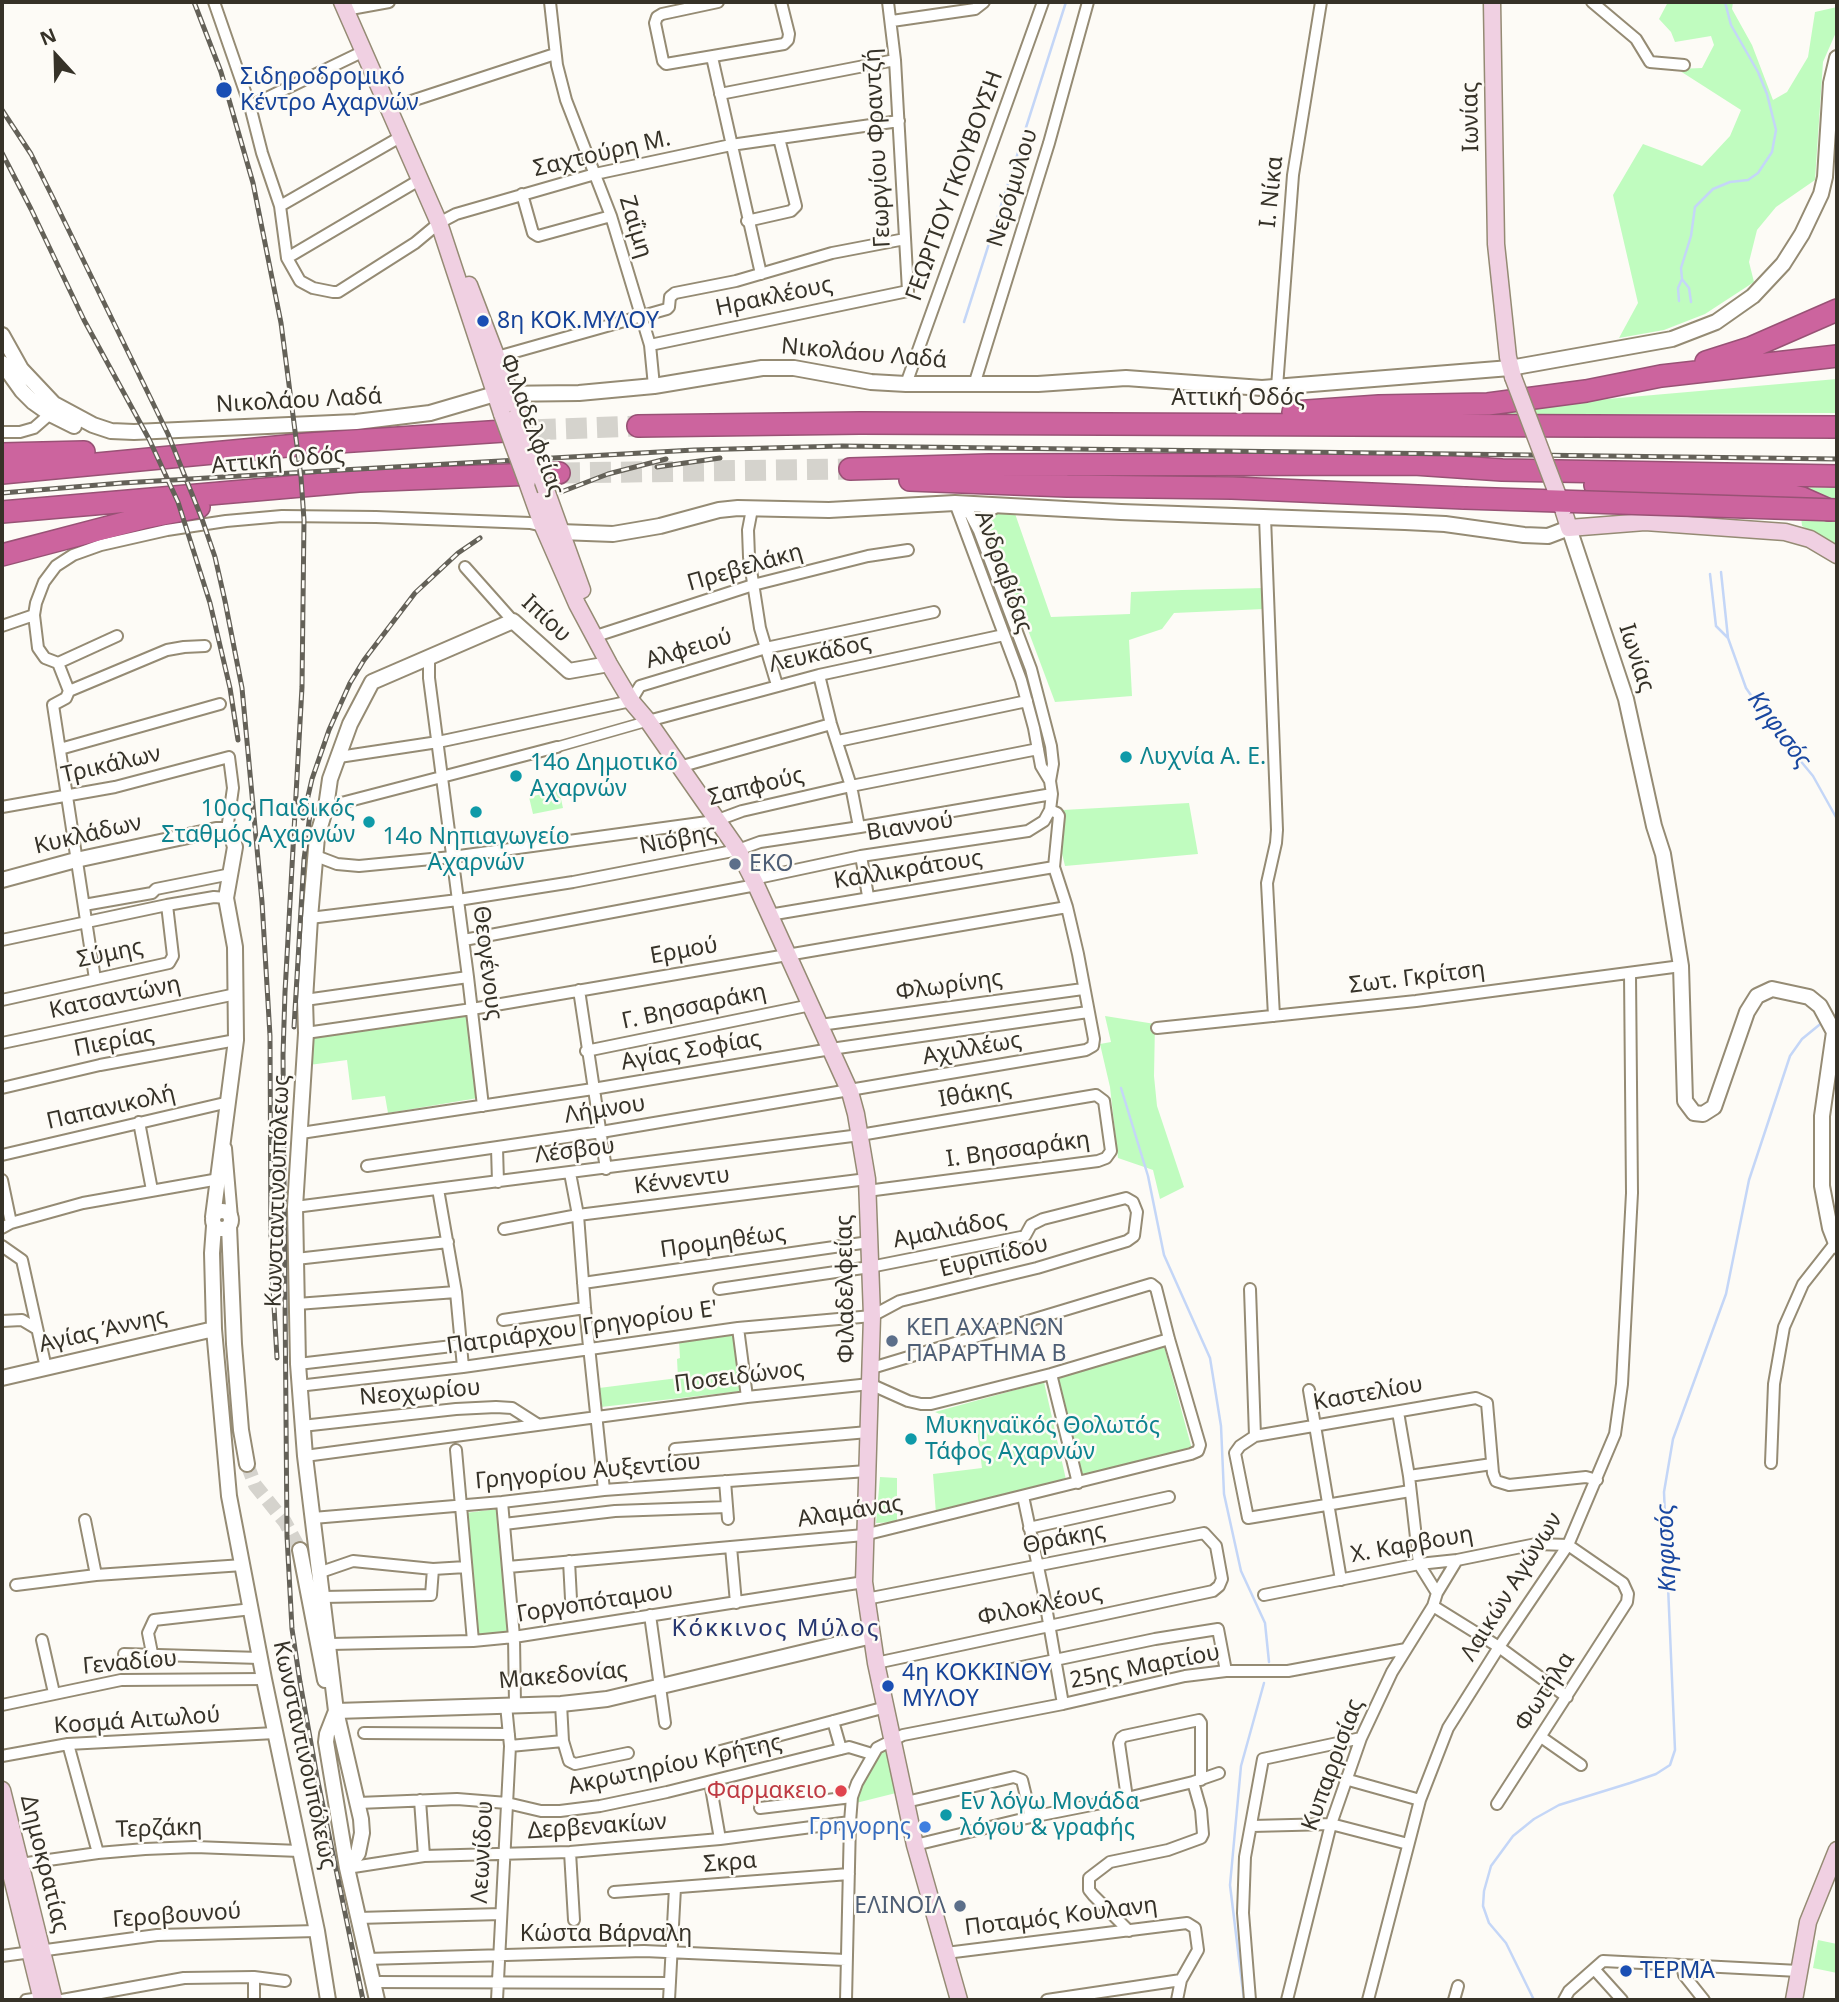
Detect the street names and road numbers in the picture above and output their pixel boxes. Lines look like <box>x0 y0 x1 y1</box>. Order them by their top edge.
street label: Γεωργίου Φραντζή <box>859 48 897 248</box>
street label: ΓΕΩΡΓΙΟΥ ΓΚΟΥΒΟΥΣΗ <box>901 67 1009 305</box>
street label: Ιωνίας <box>1457 82 1485 152</box>
street label: Σαχτούρη Μ. <box>531 125 673 183</box>
street label: Νερόμυλου <box>982 125 1044 251</box>
street label: Ι. Νίκα <box>1255 155 1289 229</box>
street label: Ζαΐμη <box>613 193 657 261</box>
street label: Ηρακλέους <box>713 271 835 323</box>
street label: Νικολάου Λαδά <box>780 333 948 375</box>
street label: Φιλαδελφείας <box>493 350 569 500</box>
street label: Νικολάου Λαδά <box>215 383 383 419</box>
street label: Αττική Οδός <box>1171 384 1305 412</box>
street label: Αττική Οδός <box>210 441 346 481</box>
street label: Ανδραβίδας <box>968 507 1038 637</box>
street label: Πρεβελάκη <box>684 538 806 598</box>
street label: Ιπίου <box>516 589 576 649</box>
street label: Ιωνίας <box>1612 620 1660 696</box>
street label: Αλφειού <box>643 623 735 675</box>
street label: Λευκάδος <box>766 629 874 679</box>
street label: Τρικάλων <box>59 740 163 790</box>
street label: Σαπφούς <box>705 762 807 812</box>
street label: Βιαννού <box>865 807 955 847</box>
street label: Κυκλάδων <box>32 809 144 861</box>
street label: Νιόβης <box>637 819 719 861</box>
street label: Καλλικράτους <box>832 845 984 895</box>
street label: Θεογένους <box>466 904 508 1022</box>
street label: Ερμού <box>648 931 720 971</box>
street label: Σύμης <box>75 934 145 974</box>
street label: Σωτ. Γκρίτση <box>1347 956 1487 1000</box>
street label: Φλωρίνης <box>894 965 1004 1007</box>
street label: Κατσαντώνη <box>47 971 183 1025</box>
street label: Γ. Βησσαράκη <box>619 978 769 1036</box>
street label: Πιερίας <box>72 1021 156 1063</box>
street label: Αγίας Σοφίας <box>619 1025 763 1077</box>
street label: Αχιλλέως <box>920 1027 1024 1071</box>
street label: Κωνσταντινουπόλεως <box>260 1074 296 1308</box>
street label: Ιθάκης <box>937 1074 1013 1114</box>
street label: Παπανικολή <box>44 1080 178 1136</box>
street label: Λήμνου <box>563 1090 647 1130</box>
street label: Ι. Βησσαράκη <box>944 1126 1092 1174</box>
street label: Λέσβου <box>533 1132 617 1170</box>
street label: Κέννεντυ <box>632 1161 732 1201</box>
street label: Αμαλιάδος <box>891 1205 1009 1255</box>
street label: Φιλαδελφείας <box>831 1214 861 1364</box>
street label: Προμηθέως <box>658 1220 788 1264</box>
street label: Ευριπίδου <box>937 1230 1051 1284</box>
street label: Πατριάρχου Γρηγορίου E' <box>445 1295 719 1361</box>
street label: Αγίας Άννης <box>36 1303 170 1359</box>
street label: Ποσειδώνος <box>673 1355 805 1399</box>
street label: Καστελίου <box>1311 1371 1425 1417</box>
street label: Νεοχωρίου <box>358 1374 482 1412</box>
street label: Γρηγορίου Αυξεντίου <box>474 1448 702 1496</box>
street label: Αλαμάνας <box>795 1490 905 1534</box>
street label: Λαικών Αγώνων <box>1455 1508 1569 1666</box>
street label: Θράκης <box>1020 1517 1108 1561</box>
street label: Χ. Καρβουη <box>1349 1521 1475 1569</box>
street label: Γοργοπόταμου <box>515 1577 675 1629</box>
street label: Φιλοκλέους <box>975 1579 1105 1633</box>
street label: Κωνσταντινουπόλεως <box>266 1638 342 1872</box>
street label: 25ης Μαρτίου <box>1068 1639 1222 1695</box>
street label: Γεναδίου <box>82 1645 178 1681</box>
street label: Φωτήλα <box>1509 1647 1581 1737</box>
street label: Μακεδονίας <box>497 1657 629 1695</box>
street label: Κυπαρρισίας <box>1296 1695 1370 1835</box>
street label: Κοσμά Αιτωλού <box>53 1701 221 1741</box>
street label: Ακρωτηρίου Κρήτης <box>566 1729 784 1801</box>
street label: Δημοκρατίας <box>14 1792 74 1936</box>
street label: Λεωνίδου <box>467 1800 499 1904</box>
street label: Δερβενακίων <box>526 1808 668 1846</box>
street label: Τερζάκη <box>115 1814 203 1844</box>
street label: Σκρα <box>702 1847 758 1879</box>
street label: Ποταμός Κουλανη <box>963 1891 1159 1943</box>
street label: Γεροβουνού <box>112 1898 242 1934</box>
street label: Κώστα Βάρναλη <box>520 1920 692 1948</box>

